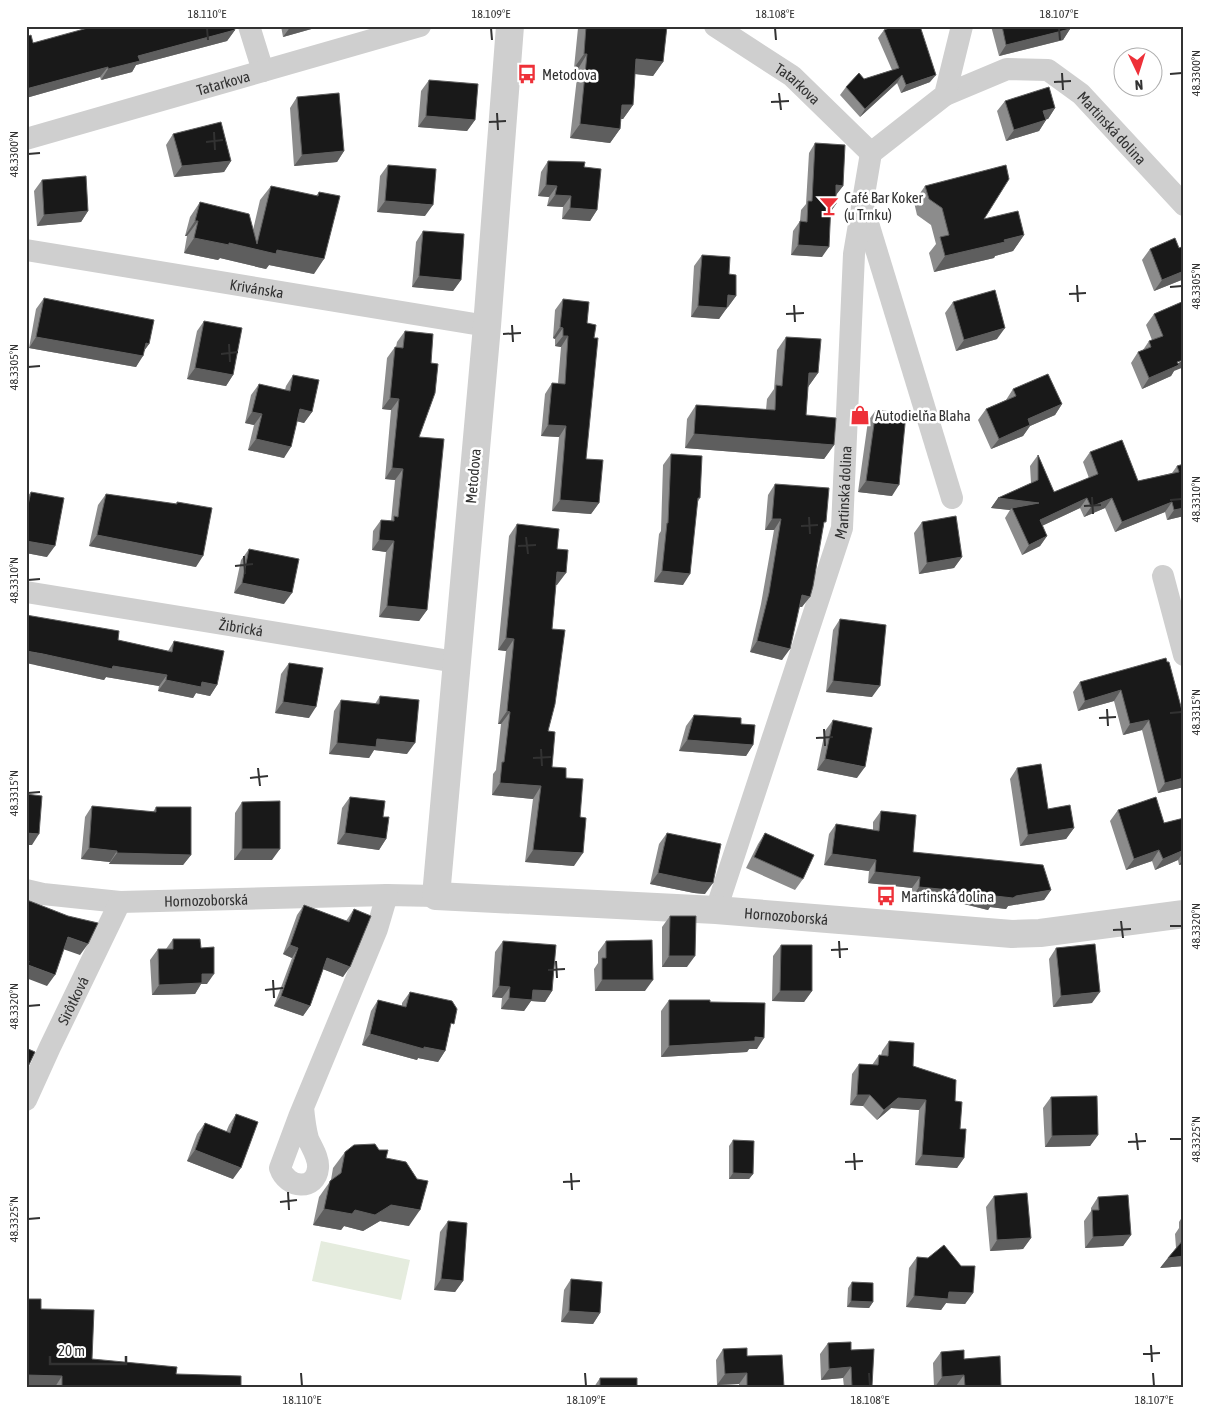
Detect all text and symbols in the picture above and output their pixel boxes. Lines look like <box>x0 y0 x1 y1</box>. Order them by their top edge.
text: 18.110°E <box>188 7 226 21</box>
text: 18.109°E <box>472 7 510 21</box>
text: 18.108°E <box>756 7 794 21</box>
text: 18.107°E <box>1040 7 1078 21</box>
north arrow <box>1112 48 1162 98</box>
text: 48.3300°N <box>1189 50 1203 96</box>
street label: Tatarkova <box>772 59 824 108</box>
bus stop icon: Metodova <box>516 63 538 85</box>
place label: Metodova <box>542 66 597 83</box>
street label: Tatarkova <box>195 67 252 98</box>
text: N <box>1134 77 1144 93</box>
street label: Martinská dolina <box>1074 88 1150 168</box>
text: 48.3300°N <box>7 131 21 177</box>
place label: Café Bar Koker (u Trnku) <box>844 189 924 223</box>
bar icon: Café Bar Koker (u Trnku) <box>818 195 840 217</box>
text: 48.3305°N <box>1189 263 1203 309</box>
street label: Krivánska <box>229 275 285 301</box>
text: 48.3305°N <box>7 344 21 390</box>
shop icon: Autodielňa Blaha <box>849 404 871 426</box>
place label: Autodielňa Blaha <box>875 407 971 424</box>
street label: Martinská dolina <box>831 445 854 541</box>
street label: Metodova <box>462 448 484 504</box>
text: 48.3310°N <box>1189 476 1203 522</box>
text: 48.3310°N <box>7 557 21 603</box>
street label: Žibrická <box>218 615 264 639</box>
text: 48.3315°N <box>1189 689 1203 735</box>
text: 48.3315°N <box>7 770 21 816</box>
bus stop icon: Martinská dolina <box>875 885 897 907</box>
place label: Martinská dolina <box>901 888 994 905</box>
street label: Hornozoborská <box>164 890 248 909</box>
text: 48.3320°N <box>1189 903 1203 949</box>
street label: Hornozoborská <box>744 904 829 928</box>
street label: Sirôtková <box>54 973 91 1027</box>
text: 48.3320°N <box>7 983 21 1029</box>
text: 48.3325°N <box>1189 1116 1203 1162</box>
text: 48.3325°N <box>7 1196 21 1242</box>
scale bar <box>50 1333 126 1365</box>
text: 20 m <box>58 1342 85 1359</box>
text: 18.110°E <box>283 1393 321 1407</box>
text: 18.109°E <box>567 1393 605 1407</box>
text: 18.108°E <box>851 1393 889 1407</box>
text: 18.107°E <box>1135 1393 1173 1407</box>

